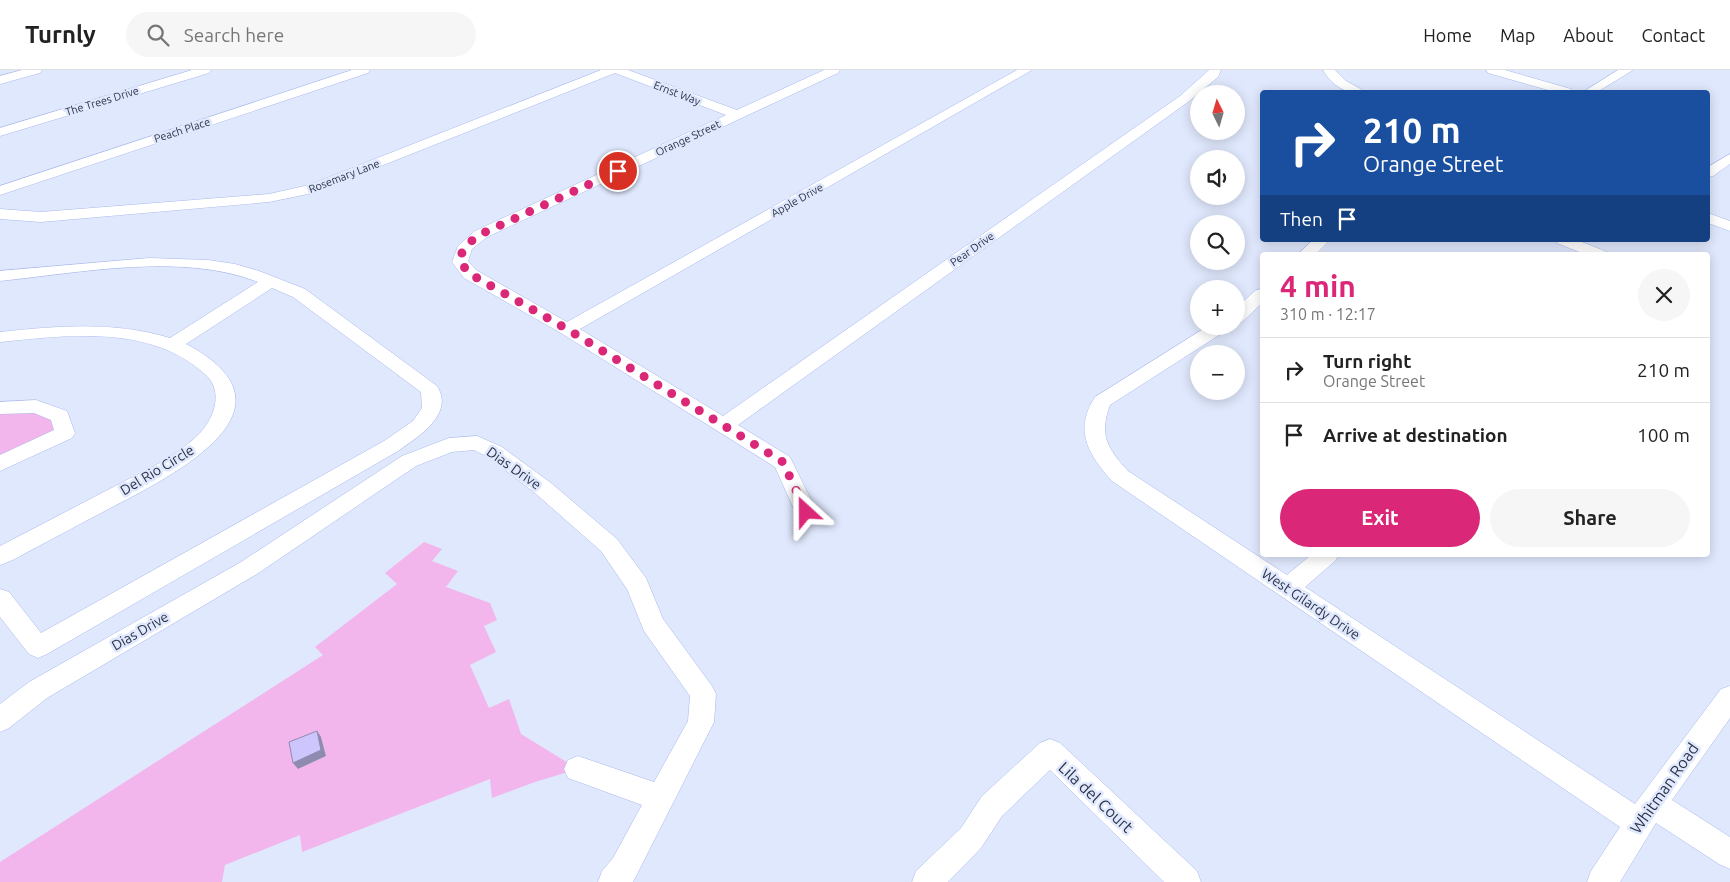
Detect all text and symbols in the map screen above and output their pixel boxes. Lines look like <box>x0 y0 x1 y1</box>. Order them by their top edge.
search box <box>126 12 476 57</box>
text: Turnly <box>25 21 96 48</box>
icon: search <box>144 21 172 49</box>
text: Search here <box>184 24 284 46</box>
text: Home <box>1423 25 1472 45</box>
text: Map <box>1500 25 1535 45</box>
text: About <box>1563 25 1613 45</box>
text: Contact <box>1641 25 1705 45</box>
street label: Ernst Way <box>652 79 703 108</box>
street label: The Trees Drive <box>64 84 140 118</box>
north arrow <box>1190 85 1245 140</box>
map controls <box>1190 85 1245 400</box>
icon: right <box>1280 110 1345 175</box>
text: 210 m <box>1363 110 1461 150</box>
street label: Peach Place <box>152 115 212 145</box>
street label: Orange Street <box>654 117 723 158</box>
pin <box>597 150 639 192</box>
button: sound <box>1190 150 1245 205</box>
text: Orange Street <box>1363 151 1504 176</box>
street label: Rosemary Lane <box>307 157 381 195</box>
icon: arrive <box>604 157 632 185</box>
street label: Apple Drive <box>769 181 825 219</box>
icon: arrive <box>1333 205 1361 233</box>
text: Then <box>1280 208 1323 230</box>
button: search <box>1190 215 1245 270</box>
street label: Pear Drive <box>948 230 996 268</box>
text: 4 min <box>1280 269 1356 303</box>
button: close <box>1638 269 1690 321</box>
button: + <box>1190 280 1245 335</box>
text: 310 m · 12:17 <box>1280 305 1376 323</box>
button: − <box>1190 345 1245 400</box>
text: Turn right <box>1323 350 1411 372</box>
icon: right <box>1280 356 1308 384</box>
text: 210 m <box>1637 359 1690 381</box>
text: Orange Street <box>1323 372 1425 390</box>
icon: arrive <box>1280 421 1308 449</box>
text: Arrive at destination <box>1323 424 1508 446</box>
text: 100 m <box>1637 424 1690 446</box>
street label: Del Rio Circle <box>117 442 197 498</box>
street label: Dias Drive <box>484 443 544 493</box>
position arrow <box>779 485 831 537</box>
button: Exit <box>1280 489 1480 547</box>
button: Share <box>1490 489 1690 547</box>
street label: West Gilardy Drive <box>1259 565 1363 643</box>
street label: Dias Drive <box>109 608 171 654</box>
street label: Whitman Road <box>1626 739 1702 837</box>
street label: Lila del Court <box>1055 758 1137 836</box>

